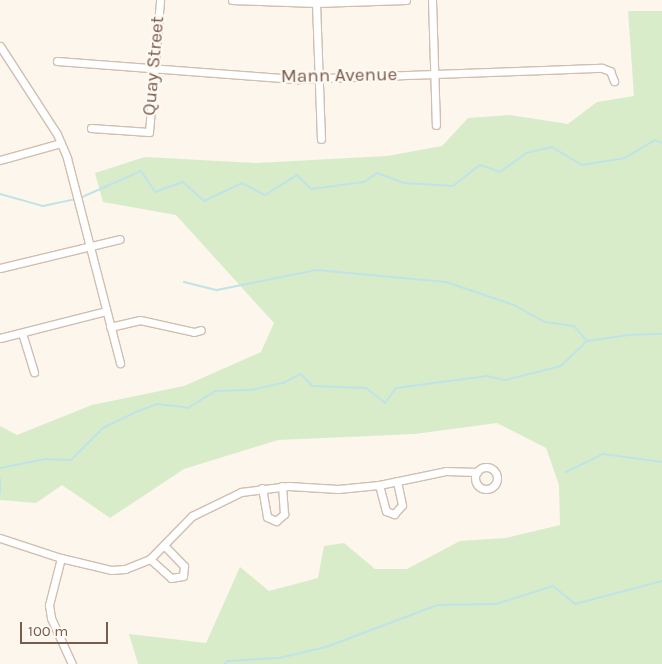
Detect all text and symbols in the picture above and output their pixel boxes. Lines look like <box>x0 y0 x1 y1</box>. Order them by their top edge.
street label: Quay Street <box>138 15 170 117</box>
street label: Mann Avenue <box>281 64 397 88</box>
scale bar <box>22 612 110 644</box>
text: 100 m <box>28 622 68 640</box>

